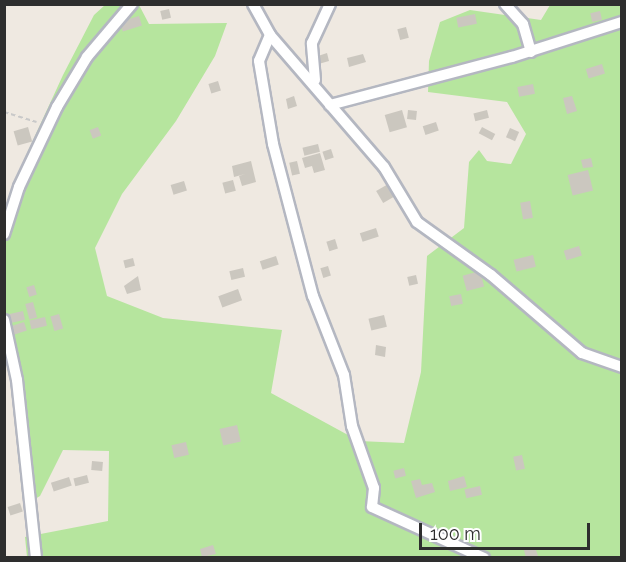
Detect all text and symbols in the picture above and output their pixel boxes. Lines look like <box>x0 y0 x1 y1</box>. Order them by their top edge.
scale bar <box>422 511 593 549</box>
text: 100 m <box>430 523 481 544</box>

